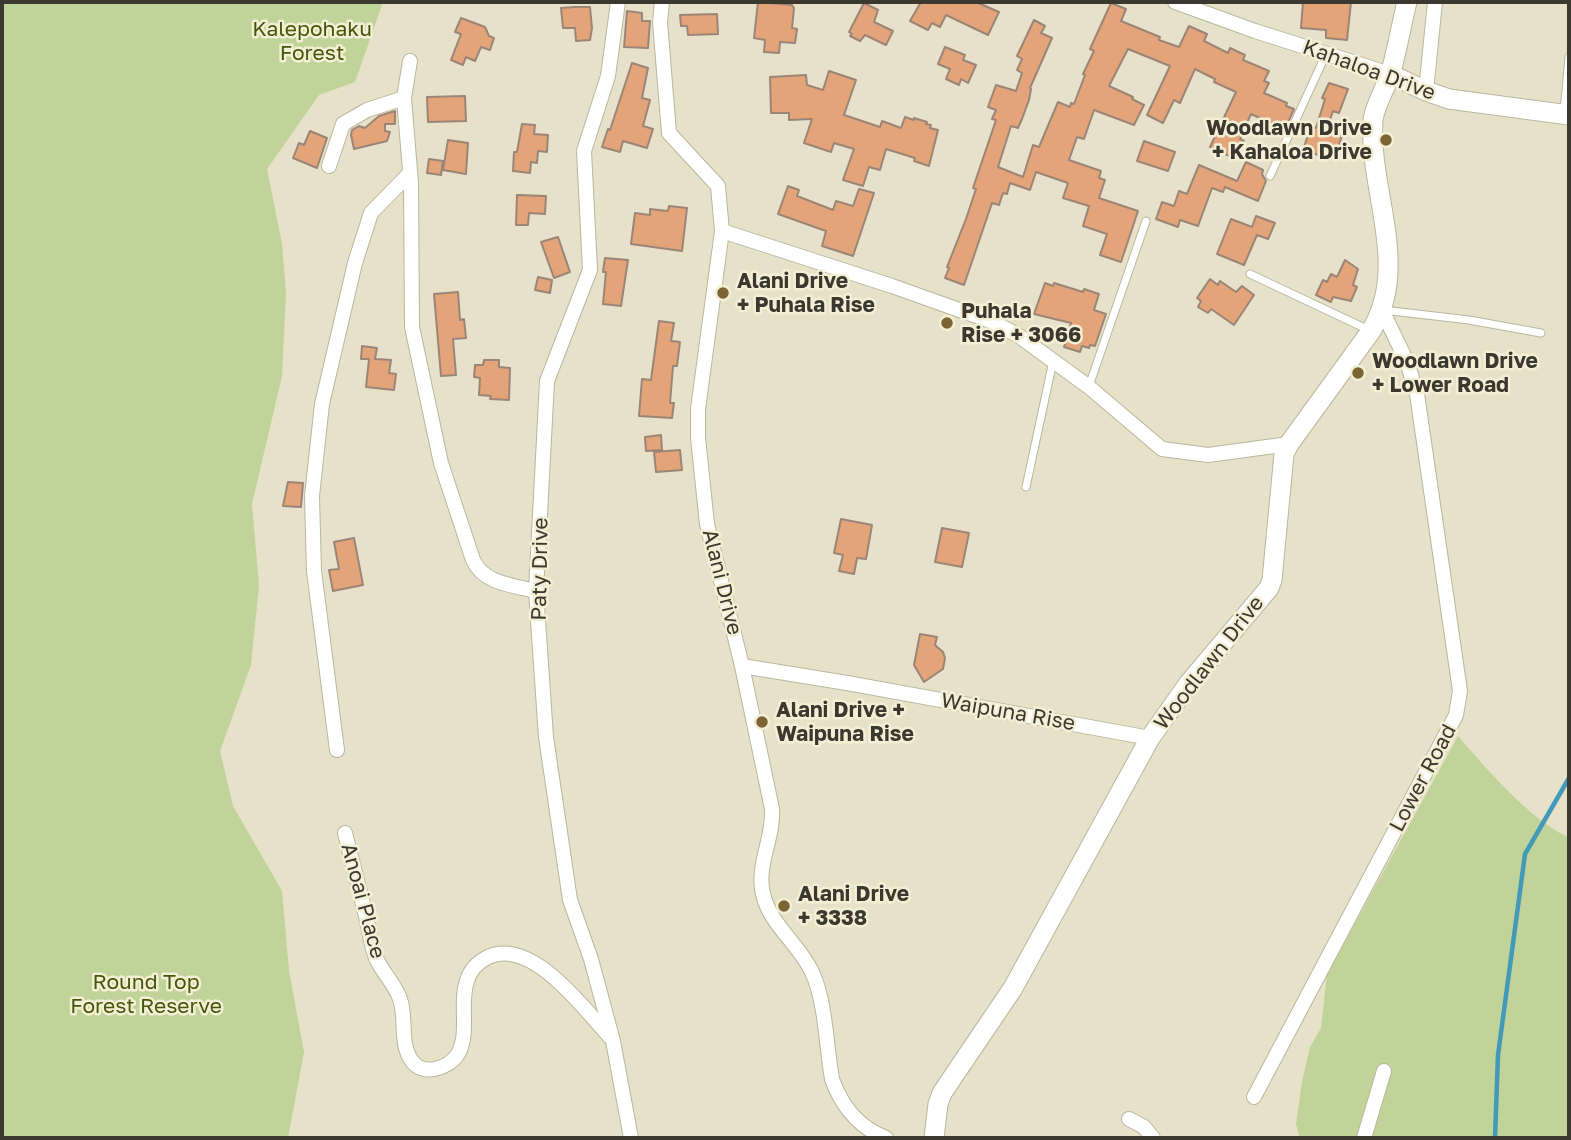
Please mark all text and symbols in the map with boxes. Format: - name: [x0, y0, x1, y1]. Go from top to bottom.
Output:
- park label: Kalepohaku Forest: [252, 16, 372, 66]
- street label: Kahaloa Drive: [1299, 34, 1439, 106]
- place label: Woodlawn Drive + Kahaloa Drive: [1206, 115, 1372, 165]
- marker: Woodlawn Drive + Kahaloa Drive: [1378, 132, 1394, 148]
- place label: Alani Drive + Puhala Rise: [737, 268, 875, 318]
- marker: Alani Drive + Puhala Rise: [715, 285, 731, 301]
- place label: Puhala Rise + 3066: [961, 298, 1081, 348]
- marker: Puhala Rise + 3066: [939, 315, 955, 331]
- place label: Woodlawn Drive + Lower Road: [1372, 348, 1538, 398]
- marker: Woodlawn Drive + Lower Road: [1350, 365, 1366, 381]
- street label: Paty Drive: [527, 517, 553, 621]
- street label: Alani Drive: [697, 527, 747, 637]
- street label: Woodlawn Drive: [1149, 591, 1269, 735]
- street label: Waipuna Rise: [939, 688, 1077, 736]
- place label: Alani Drive + Waipuna Rise: [776, 697, 914, 747]
- marker: Alani Drive + Waipuna Rise: [754, 714, 770, 730]
- street label: Lower Road: [1384, 720, 1462, 836]
- street label: Anoai Place: [336, 841, 390, 961]
- place label: Alani Drive + 3338: [798, 881, 909, 931]
- marker: Alani Drive + 3338: [776, 898, 792, 914]
- park label: Round Top Forest Reserve: [70, 969, 222, 1019]

